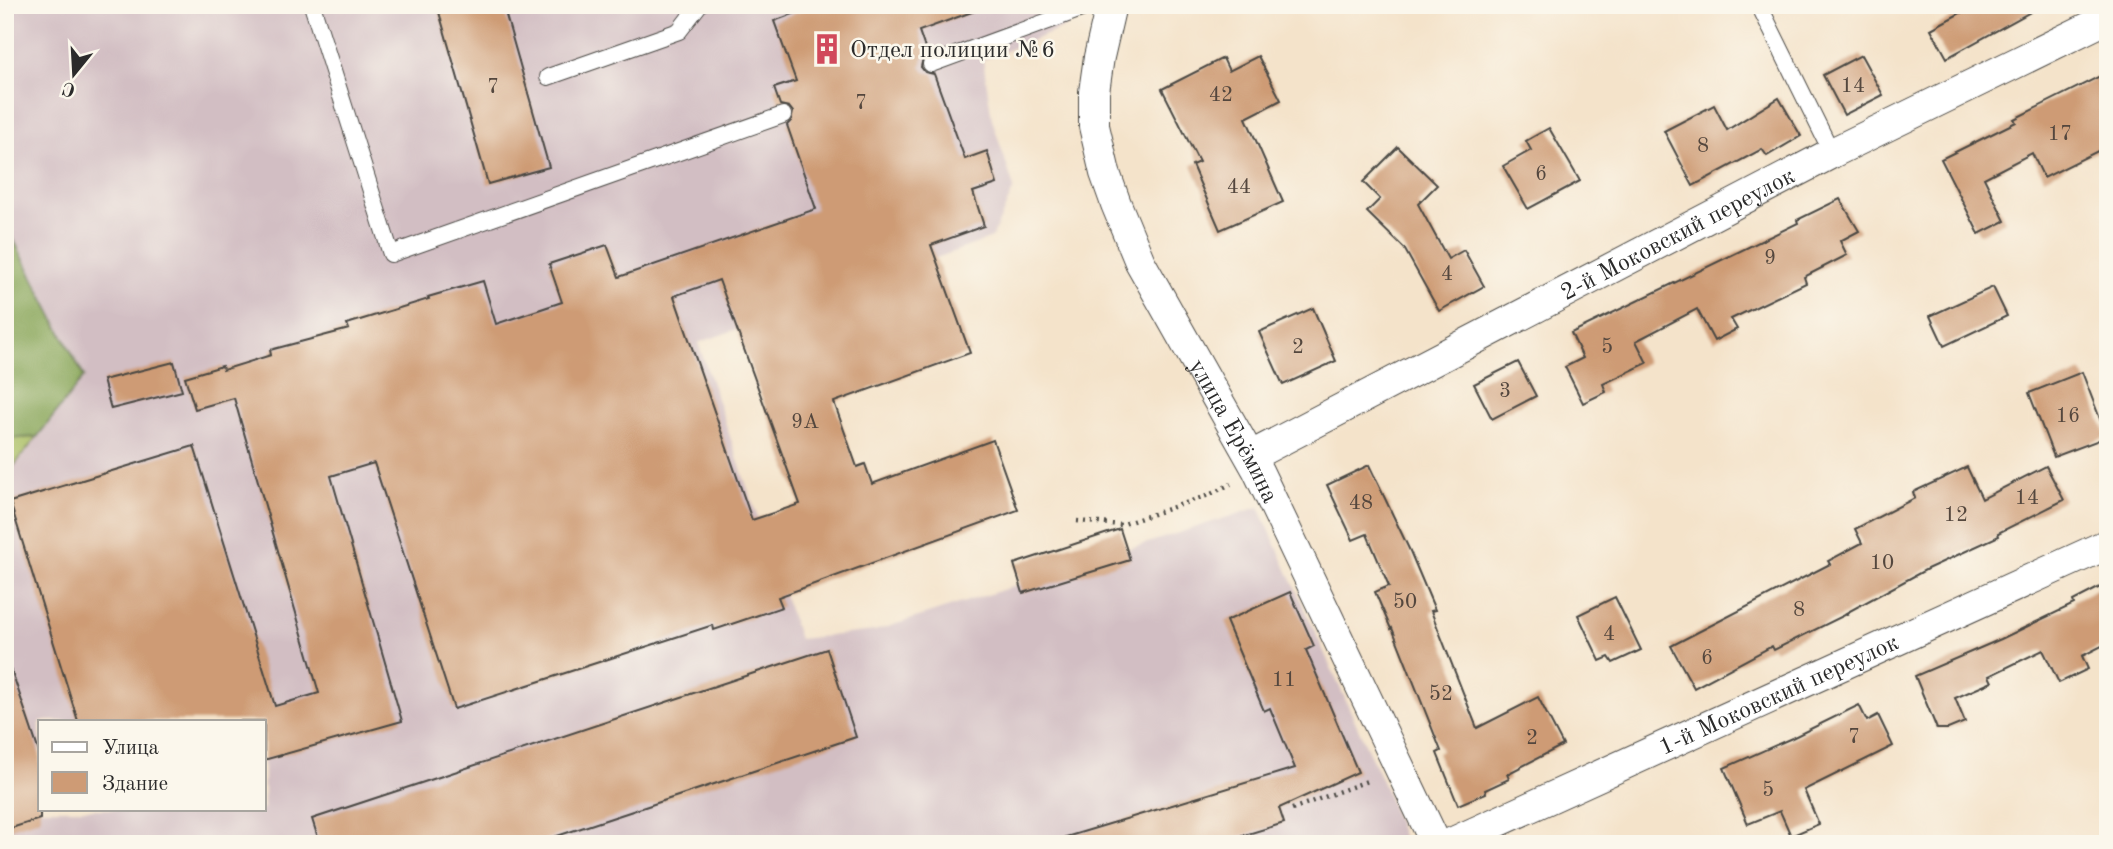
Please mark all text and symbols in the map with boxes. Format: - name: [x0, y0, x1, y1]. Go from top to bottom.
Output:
- building icon: Отдел полиции №6: [810, 32, 844, 66]
- north arrow: [38, 38, 108, 108]
- place label: Отдел полиции №6: [850, 39, 1055, 63]
- house number: 14: [1841, 76, 1865, 97]
- text: С: [61, 77, 78, 99]
- house number: 7: [487, 77, 499, 98]
- house number: 42: [1209, 85, 1233, 106]
- house number: 7: [855, 93, 867, 114]
- house number: 17: [2048, 124, 2072, 145]
- house number: 8: [1697, 136, 1709, 157]
- house number: 6: [1535, 164, 1547, 185]
- street label: 2-й Моковский переулок: [1557, 165, 1799, 306]
- house number: 44: [1227, 177, 1251, 198]
- house number: 9: [1764, 248, 1776, 269]
- house number: 4: [1441, 264, 1453, 285]
- house number: 2: [1292, 337, 1304, 358]
- house number: 5: [1601, 337, 1613, 358]
- street label: улица Ерёмина: [1184, 356, 1281, 507]
- house number: 3: [1499, 381, 1511, 402]
- house number: 16: [2056, 406, 2080, 427]
- house number: 9А: [791, 412, 819, 433]
- house number: 14: [2015, 488, 2039, 509]
- house number: 48: [1349, 493, 1373, 514]
- house number: 12: [1944, 505, 1968, 526]
- house number: 10: [1870, 553, 1894, 574]
- house number: 50: [1393, 592, 1417, 613]
- house number: 8: [1793, 600, 1805, 621]
- house number: 4: [1603, 624, 1615, 645]
- street label: 1-й Моковский переулок: [1656, 631, 1903, 761]
- house number: 6: [1701, 648, 1713, 669]
- house number: 11: [1272, 670, 1296, 691]
- house number: 52: [1429, 684, 1453, 705]
- legend: [38, 720, 266, 810]
- house number: 7: [1848, 727, 1860, 748]
- house number: 2: [1526, 728, 1538, 749]
- text: Улица: [102, 738, 159, 759]
- text: Здание: [102, 774, 168, 795]
- house number: 5: [1762, 780, 1774, 801]

